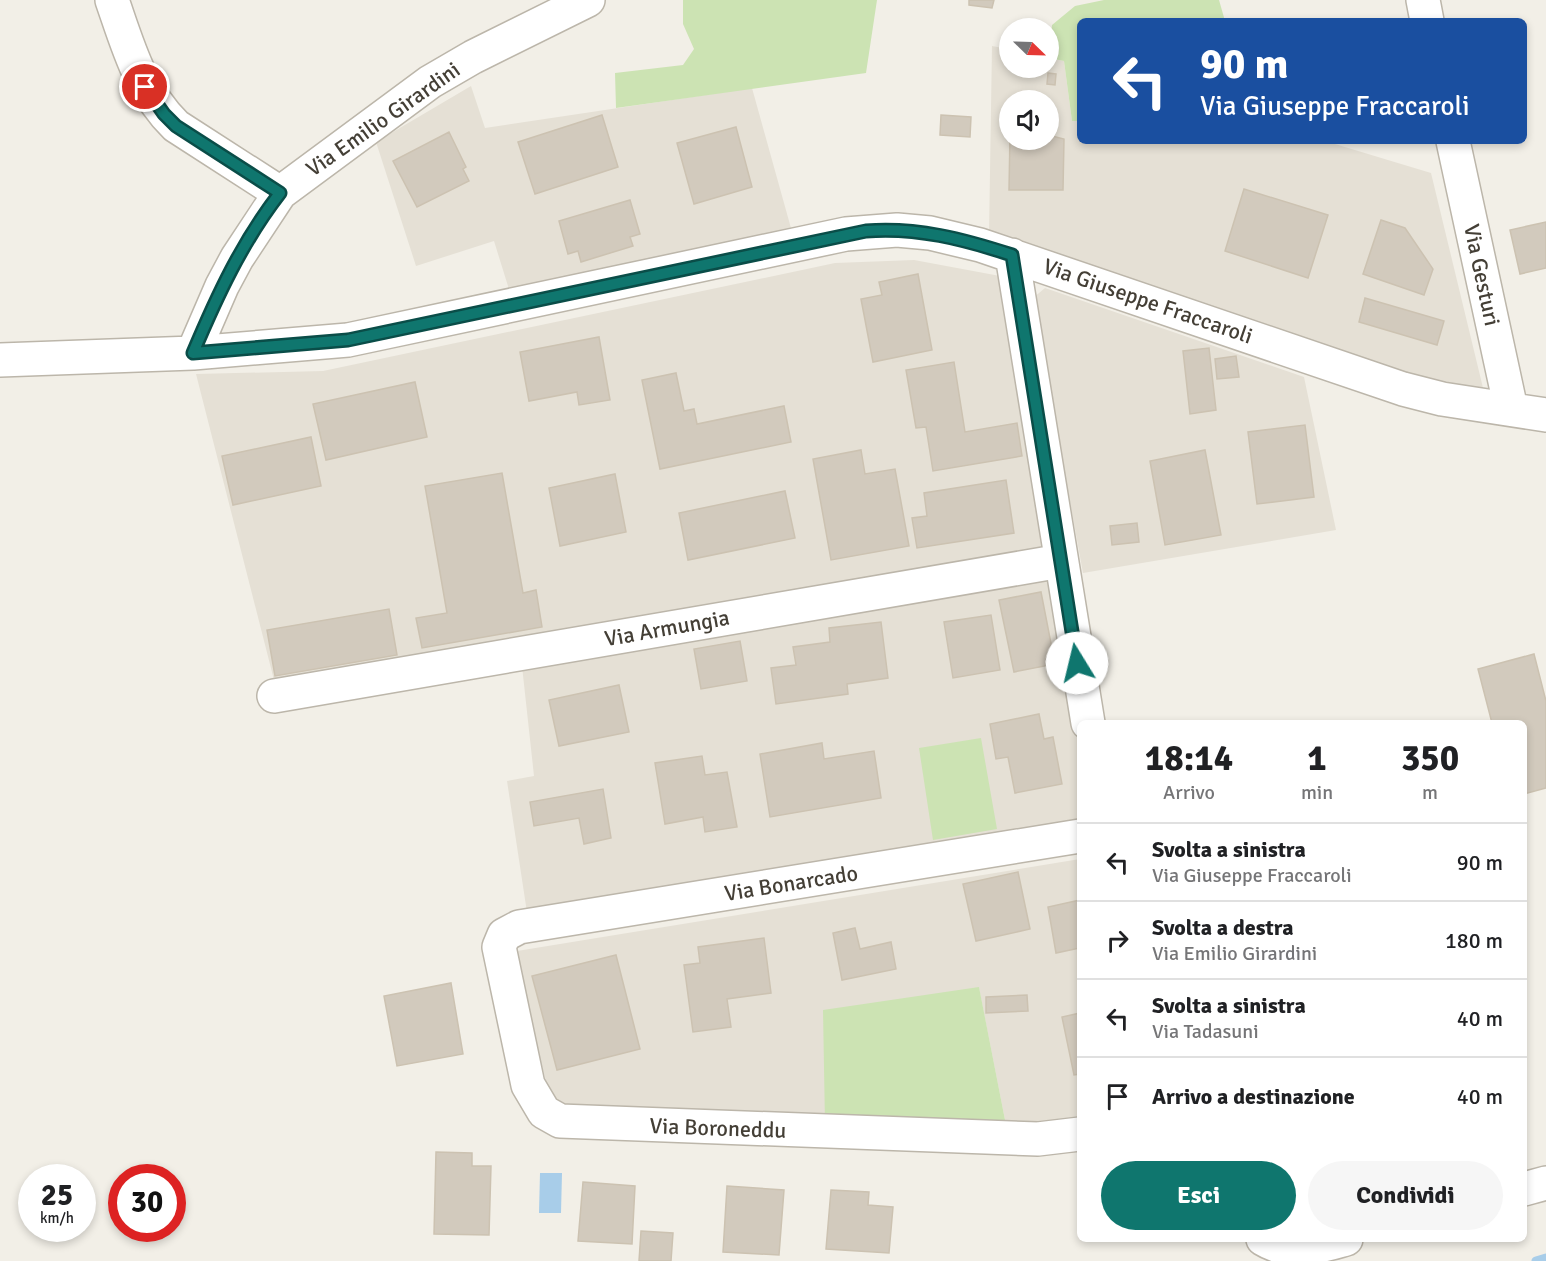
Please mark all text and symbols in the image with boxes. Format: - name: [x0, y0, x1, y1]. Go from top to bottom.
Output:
- north arrow: [999, 18, 1059, 78]
- map controls: [999, 18, 1059, 150]
- text: 90 m: [1200, 39, 1289, 90]
- icon: left: [1101, 42, 1179, 120]
- street label: Via Emilio Girardini: [301, 56, 465, 182]
- pin: [119, 61, 170, 112]
- icon: arrive: [128, 70, 161, 103]
- button: sound: [999, 90, 1059, 150]
- text: Via Giuseppe Fraccaroli: [1200, 90, 1470, 123]
- street label: Via Gesturi: [1458, 222, 1506, 328]
- street label: Via Giuseppe Fraccaroli: [1040, 252, 1256, 350]
- street label: Via Armungia: [602, 604, 732, 652]
- position arrow: [1045, 631, 1109, 695]
- text: 18:14: [1145, 736, 1233, 781]
- text: 1: [1307, 736, 1327, 781]
- text: 350: [1401, 736, 1459, 781]
- text: Arrivo: [1163, 780, 1215, 805]
- text: min: [1301, 780, 1333, 805]
- text: m: [1422, 780, 1438, 805]
- text: Svolta a sinistra: [1152, 836, 1306, 863]
- icon: left: [1101, 846, 1134, 879]
- text: 90 m: [1457, 849, 1503, 876]
- street label: Via Bonarcado: [722, 859, 860, 907]
- text: Via Giuseppe Fraccaroli: [1152, 863, 1352, 888]
- text: Svolta a destra: [1152, 914, 1293, 941]
- icon: right: [1101, 924, 1134, 957]
- text: 180 m: [1445, 927, 1503, 954]
- text: Via Emilio Girardini: [1152, 941, 1317, 966]
- text: Svolta a sinistra: [1152, 992, 1306, 1019]
- icon: left: [1101, 1002, 1134, 1035]
- text: 40 m: [1457, 1005, 1503, 1032]
- text: Via Tadasuni: [1152, 1019, 1259, 1044]
- icon: arrive: [1101, 1080, 1134, 1113]
- text: Arrivo a destinazione: [1152, 1083, 1355, 1110]
- text: 40 m: [1457, 1083, 1503, 1110]
- street label: Via Boroneddu: [649, 1112, 787, 1144]
- button: Esci: [1101, 1161, 1296, 1230]
- button: Condividi: [1308, 1161, 1503, 1230]
- speed limit sign: 30: [108, 1164, 186, 1242]
- text: 25: [41, 1177, 73, 1214]
- text: km/h: [40, 1209, 74, 1227]

